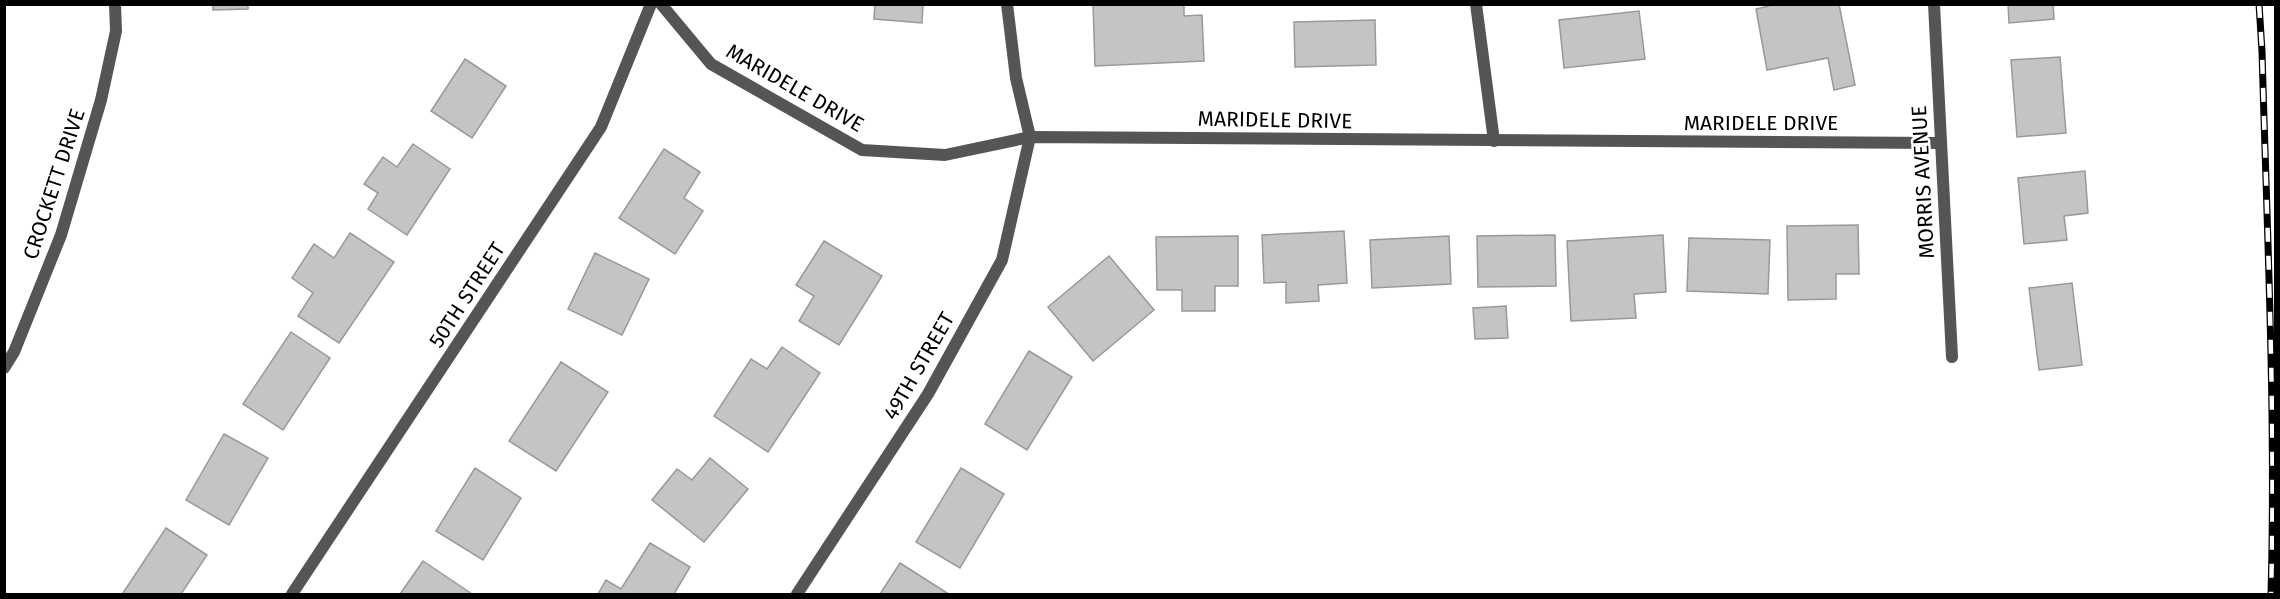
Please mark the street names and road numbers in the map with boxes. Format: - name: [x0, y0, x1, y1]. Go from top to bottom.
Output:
- street label: MARIDELE DRIVE: [722, 38, 868, 138]
- street label: CROCKETT DRIVE: [17, 105, 91, 263]
- street label: MORRIS AVENUE: [1906, 105, 1940, 259]
- street label: MARIDELE DRIVE: [1197, 106, 1353, 134]
- street label: MARIDELE DRIVE: [1684, 110, 1838, 136]
- street label: 50TH STREET: [423, 237, 511, 352]
- street label: 49TH STREET: [878, 307, 960, 424]

